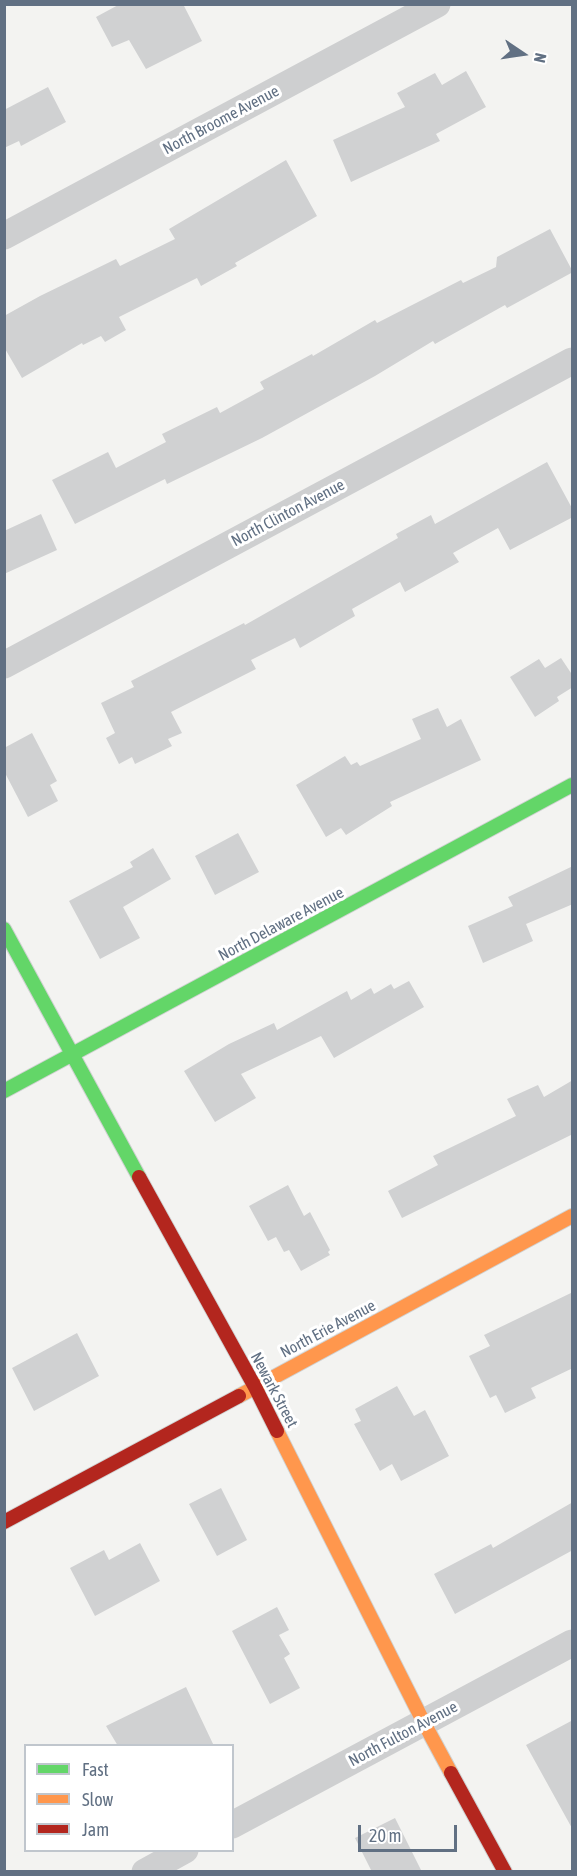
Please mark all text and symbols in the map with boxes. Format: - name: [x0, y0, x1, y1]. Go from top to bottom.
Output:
- north arrow: [493, 24, 553, 84]
- text: N: [531, 51, 550, 65]
- street label: North Broome Avenue: [160, 81, 282, 159]
- street label: North Clinton Avenue: [228, 475, 348, 551]
- street label: North Delaware Avenue: [215, 883, 347, 965]
- street label: North Erie Avenue: [277, 1296, 379, 1362]
- street label: Newark Street: [246, 1349, 302, 1431]
- street label: North Fulton Avenue: [345, 1697, 461, 1771]
- legend: [24, 1744, 234, 1852]
- text: Fast: [82, 1759, 109, 1780]
- text: Slow: [82, 1789, 113, 1810]
- scale bar: [361, 1813, 460, 1851]
- text: Jam: [82, 1819, 109, 1840]
- text: 20 m: [369, 1825, 401, 1846]

